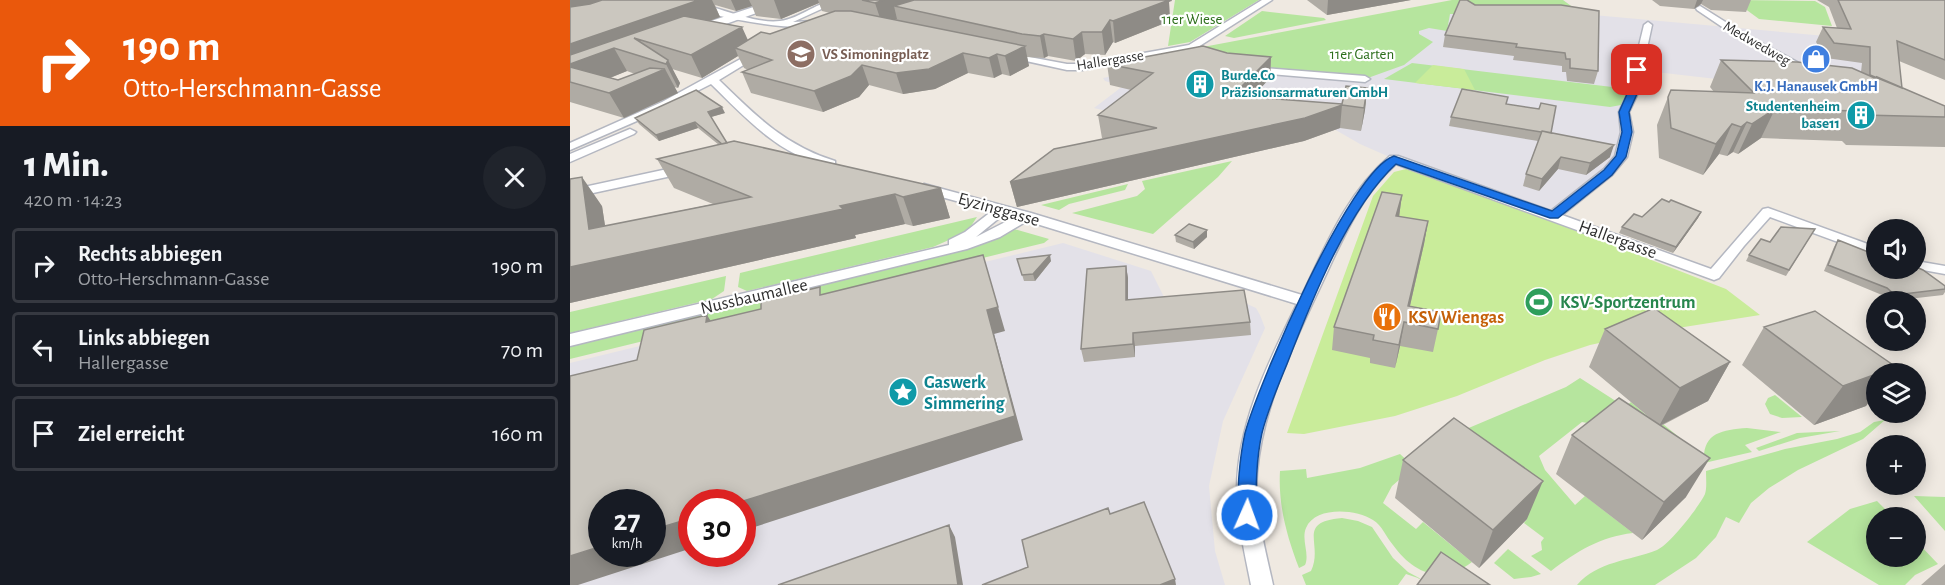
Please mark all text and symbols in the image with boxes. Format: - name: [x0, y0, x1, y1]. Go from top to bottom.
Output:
- park label: 11er Wiese: [1162, 12, 1223, 27]
- street label: Medwedweg: [1721, 18, 1793, 69]
- icon: right: [24, 24, 102, 102]
- text: 190 m: [123, 26, 221, 68]
- school or university icon: VS Simoningplatz: [785, 38, 817, 70]
- shop icon: K.J. Hanausek GmbH: [1800, 43, 1832, 75]
- pin: [1611, 44, 1662, 95]
- place label: VS Simoningplatz: [822, 47, 929, 62]
- park label: 11er Garten: [1330, 47, 1394, 62]
- street label: Hallergasse: [1075, 48, 1145, 73]
- icon: arrive: [1620, 53, 1653, 86]
- building icon: Burde.Co Präzisionsarmaturen GmbH: [1184, 68, 1216, 100]
- place label: Burde.Co Präzisionsarmaturen GmbH: [1221, 68, 1388, 100]
- text: Otto-Herschmann-Gasse: [123, 75, 382, 102]
- place label: K.J. Hanausek GmbH: [1754, 79, 1878, 94]
- place label: Studentenheim base11: [1746, 99, 1840, 131]
- building icon: Studentenheim base11: [1845, 99, 1877, 131]
- button: close: [483, 146, 546, 209]
- text: 1 Min.: [24, 147, 109, 183]
- text: 420 m · 14:23: [24, 190, 122, 210]
- street label: Eyzinggasse: [956, 190, 1042, 230]
- street label: Hallergasse: [1576, 218, 1659, 262]
- map controls: [1866, 219, 1926, 567]
- button: sound: [1866, 219, 1926, 279]
- text: Rechts abbiegen: [78, 243, 222, 265]
- icon: right: [27, 249, 60, 282]
- text: 190 m: [492, 255, 543, 277]
- text: Otto-Herschmann-Gasse: [78, 269, 269, 289]
- street label: Nussbaumallee: [699, 276, 810, 318]
- sports icon: KSV-Sportzentrum: [1523, 286, 1555, 318]
- button: search: [1866, 291, 1926, 351]
- place label: KSV-Sportzentrum: [1560, 294, 1695, 312]
- restaurant icon: KSV Wiengas: [1371, 301, 1403, 333]
- place label: KSV Wiengas: [1408, 309, 1504, 327]
- text: Links abbiegen: [78, 327, 210, 349]
- icon: left: [27, 333, 60, 366]
- text: 70 m: [501, 339, 543, 361]
- text: Hallergasse: [78, 353, 169, 373]
- button: layers: [1866, 363, 1926, 423]
- place label: Gaswerk Simmering: [924, 374, 1006, 413]
- place icon: Gaswerk Simmering: [887, 376, 919, 408]
- icon: arrive: [27, 417, 60, 450]
- text: Ziel erreicht: [78, 423, 185, 445]
- text: 160 m: [492, 423, 543, 445]
- button: +: [1866, 435, 1926, 495]
- position arrow: [1215, 483, 1279, 547]
- speed limit sign: 30: [678, 489, 756, 567]
- text: 27: [613, 506, 641, 536]
- button: −: [1866, 507, 1926, 567]
- text: km/h: [612, 536, 642, 551]

